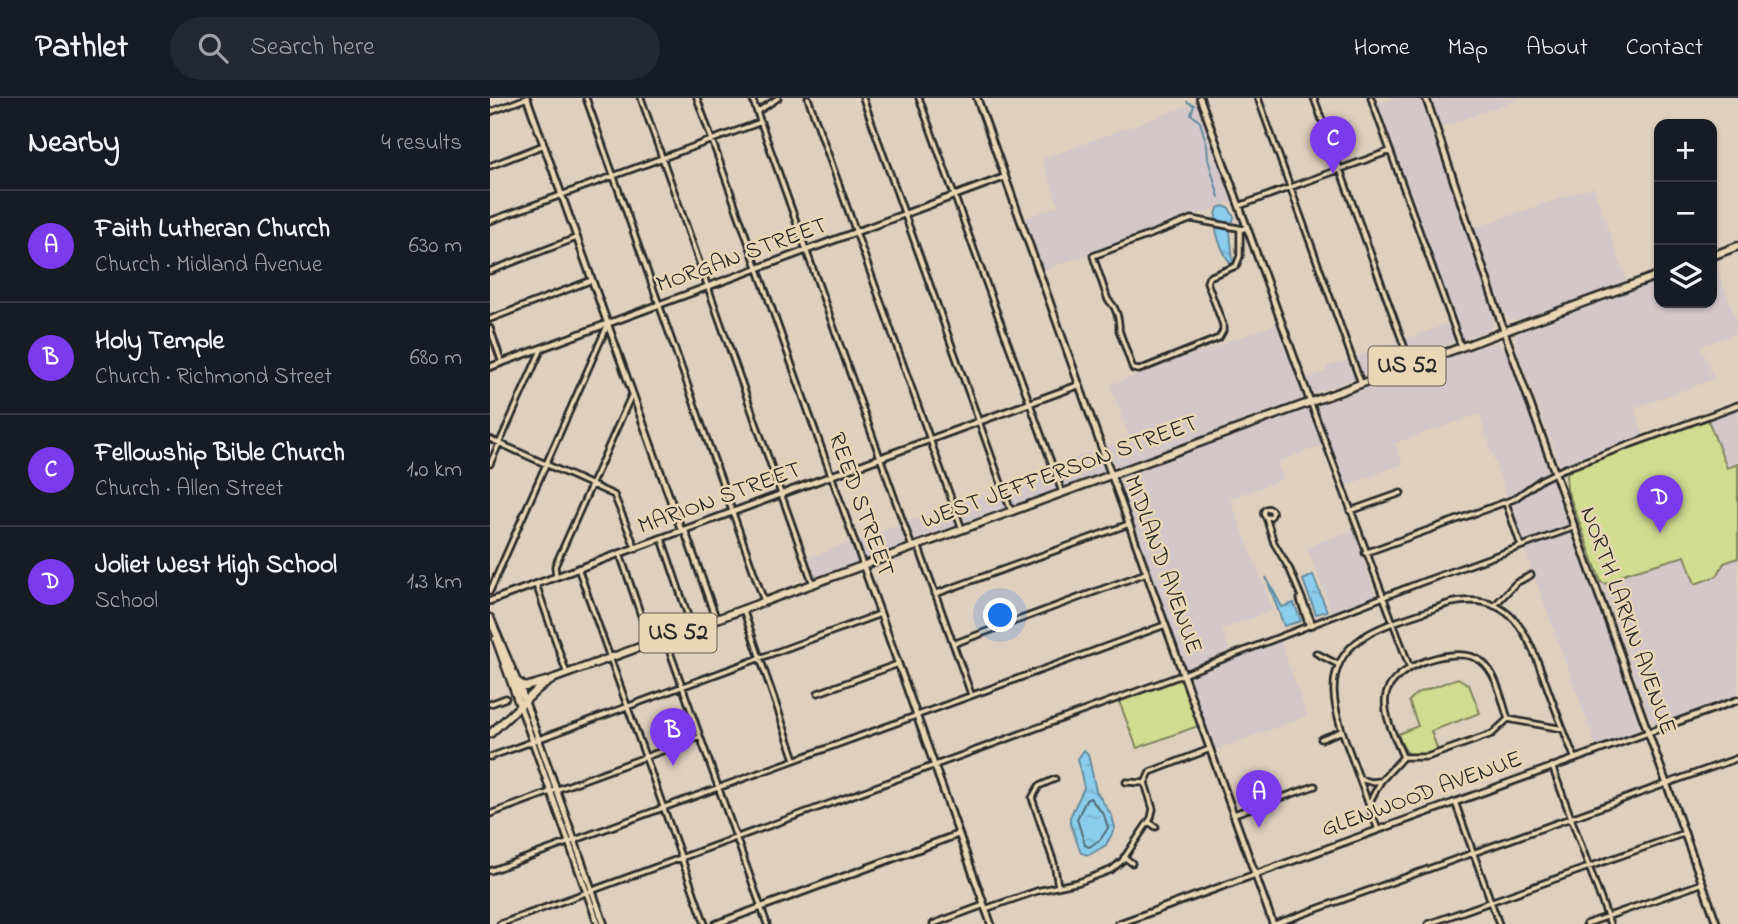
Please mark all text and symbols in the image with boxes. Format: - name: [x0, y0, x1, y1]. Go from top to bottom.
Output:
- search box: [170, 17, 660, 80]
- text: Pathlet: [35, 24, 128, 72]
- icon: search: [194, 29, 232, 67]
- text: Search here: [250, 29, 375, 67]
- text: Home: [1354, 31, 1410, 66]
- text: Map: [1448, 31, 1488, 66]
- text: About: [1526, 31, 1588, 66]
- text: Contact: [1626, 31, 1703, 66]
- pin: C: [1310, 116, 1356, 174]
- map controls: [1654, 119, 1717, 308]
- button: +: [1654, 119, 1717, 182]
- text: Nearby: [28, 122, 120, 166]
- text: 4 results: [381, 127, 462, 160]
- button: −: [1654, 182, 1717, 245]
- street label: MORGAN STREET: [652, 209, 833, 303]
- text: Faith Lutheran Church: [95, 211, 330, 249]
- text: A: [44, 230, 58, 263]
- text: 630 m: [409, 230, 462, 263]
- button: layers: [1654, 245, 1717, 308]
- text: Church · Midland Avenue: [95, 249, 322, 282]
- text: Holy Temple: [95, 323, 224, 361]
- text: B: [43, 342, 59, 375]
- text: 680 m: [410, 342, 462, 375]
- road number: US 52: [1368, 346, 1446, 386]
- text: Church · Richmond Street: [95, 361, 332, 394]
- street label: WEST JEFFERSON STREET: [917, 407, 1203, 539]
- street label: REED STREET: [818, 428, 902, 582]
- text: Fellowship Bible Church: [95, 435, 345, 473]
- street label: MARION STREET: [633, 453, 807, 545]
- text: C: [45, 454, 57, 487]
- text: 1.0 km: [406, 454, 462, 487]
- street label: MIDLAND AVENUE: [1113, 471, 1211, 659]
- text: Church · Allen Street: [95, 473, 284, 506]
- pin: D: [1637, 475, 1683, 533]
- street label: NORTH LARKIN AVENUE: [1569, 502, 1685, 740]
- text: Joliet West High School: [95, 547, 337, 585]
- text: D: [43, 566, 59, 599]
- text: 1.3 km: [407, 566, 462, 599]
- text: School: [95, 585, 158, 618]
- your location: [983, 598, 1017, 632]
- road number: US 52: [640, 614, 717, 652]
- pin: B: [650, 708, 696, 766]
- street label: GLENWOOD AVENUE: [1317, 742, 1527, 848]
- pin: A: [1236, 770, 1282, 828]

